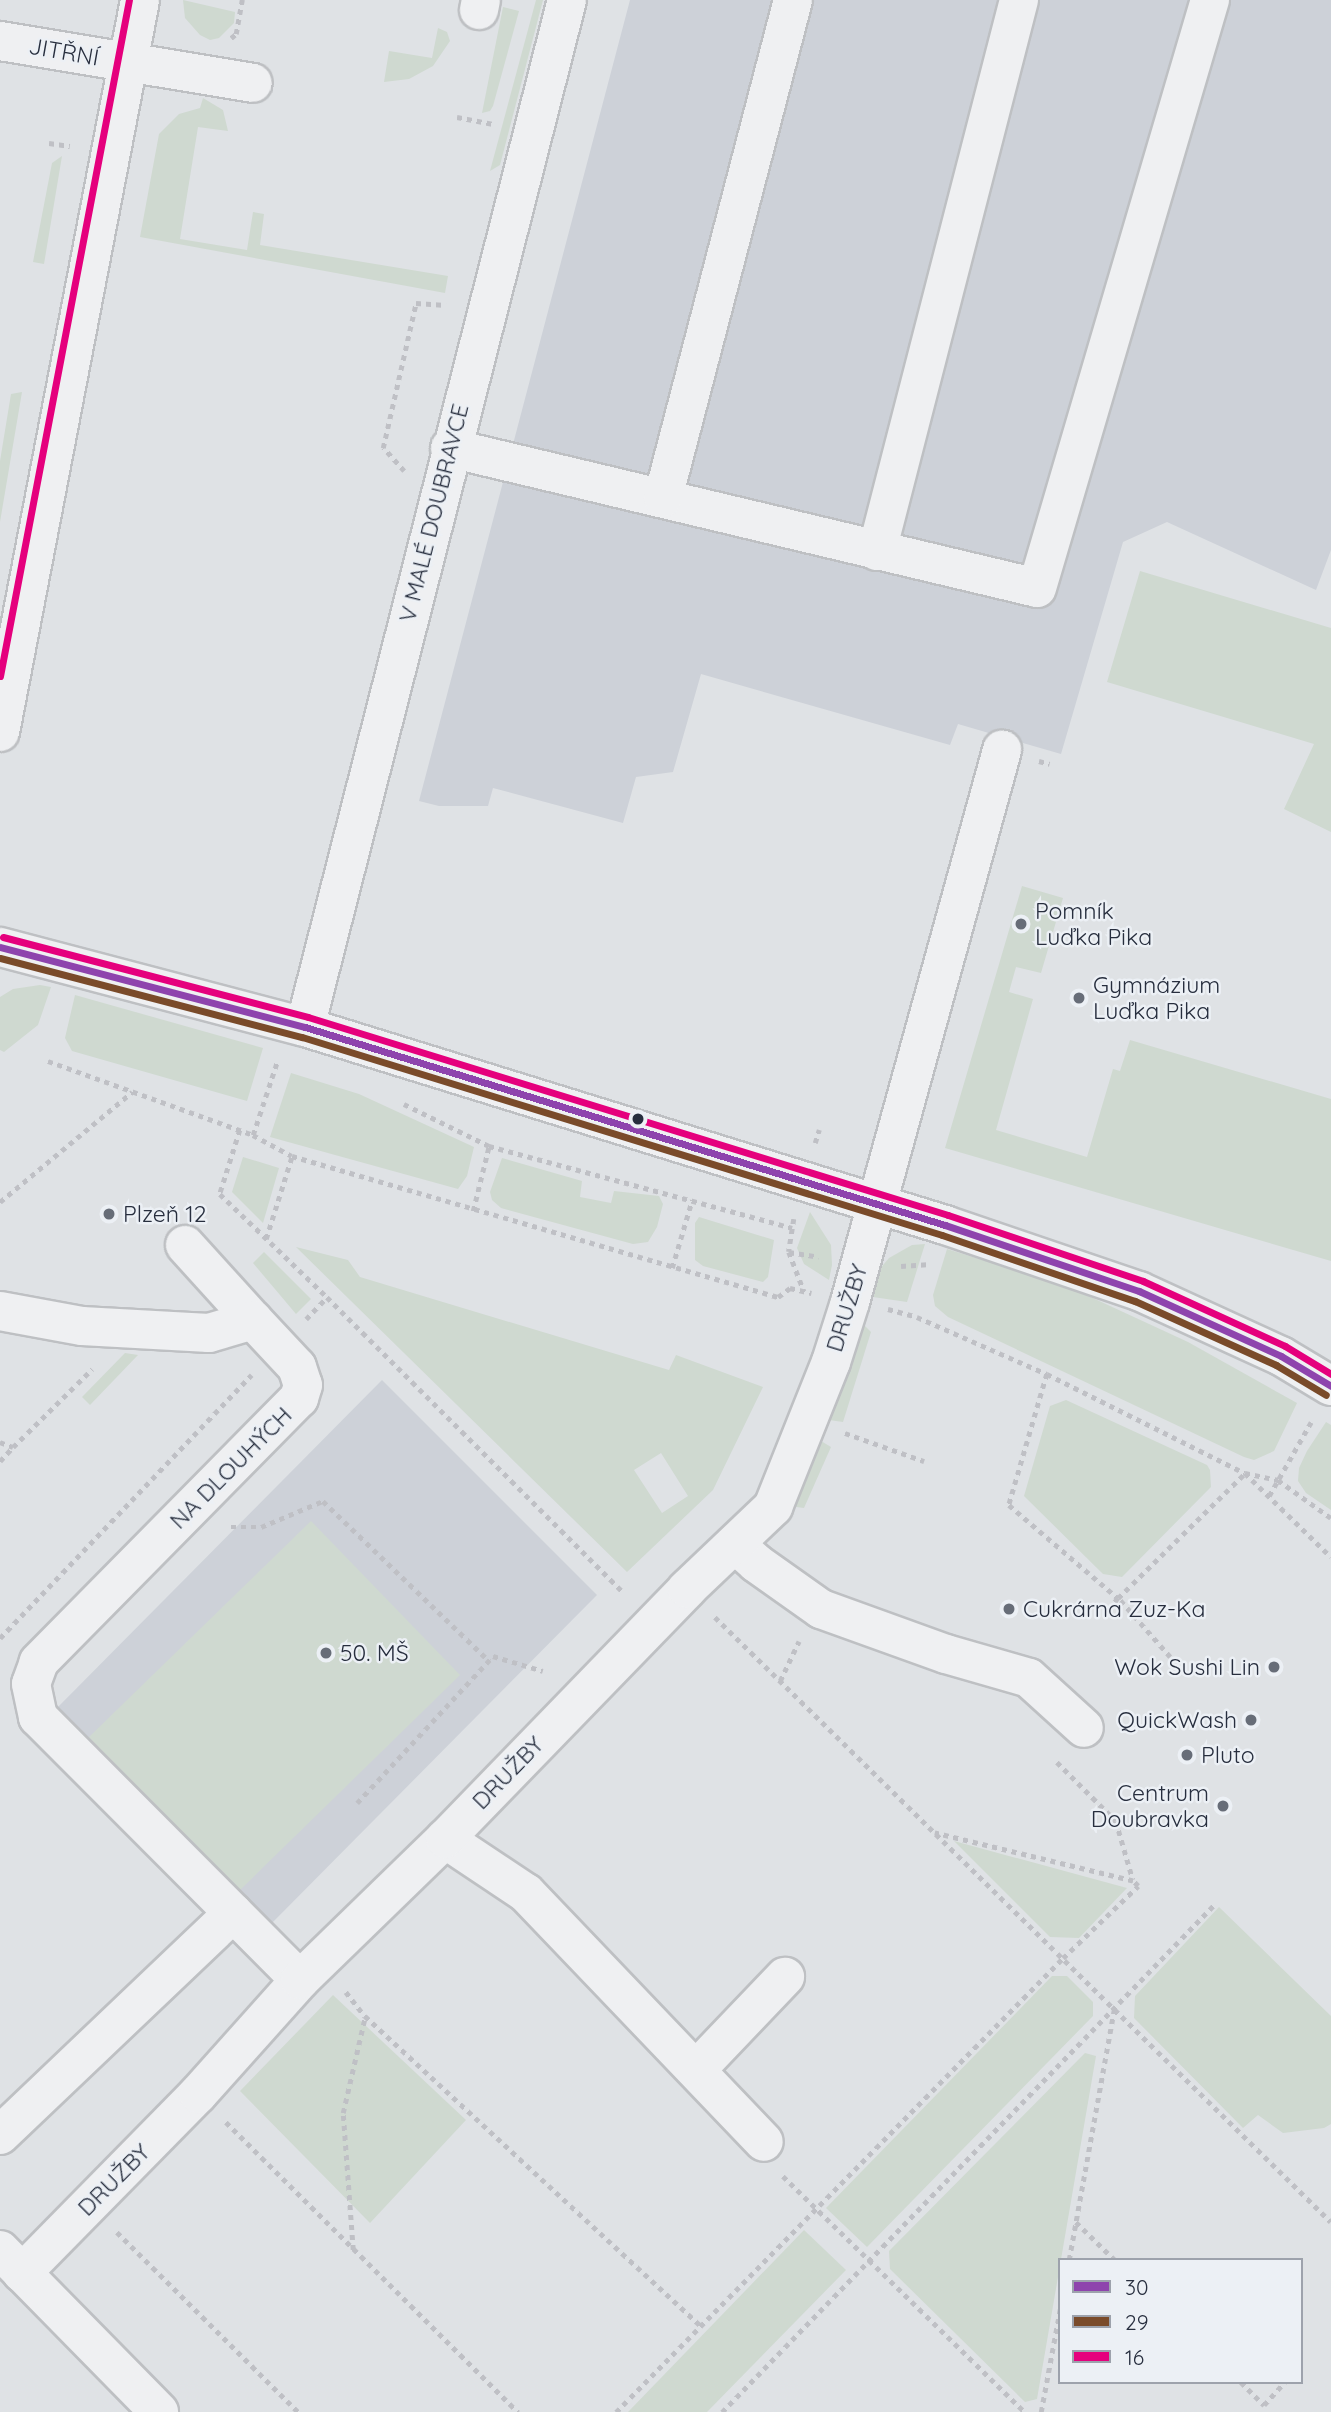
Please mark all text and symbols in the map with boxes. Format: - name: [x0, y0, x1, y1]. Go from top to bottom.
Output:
- street label: JITŘNÍ: [27, 32, 101, 72]
- street label: V MALÉ DOUBRAVCE: [394, 401, 474, 625]
- place label: Pomník Luďka Pika: [1035, 897, 1152, 951]
- marker: Pomník Luďka Pika: [1013, 916, 1029, 932]
- place label: Gymnázium Luďka Pika: [1093, 971, 1220, 1025]
- marker: Gymnázium Luďka Pika: [1071, 990, 1087, 1006]
- unlabelled marker: [631, 1112, 645, 1126]
- place label: Plzeň 12: [123, 1200, 207, 1228]
- marker: Plzeň 12: [101, 1206, 117, 1222]
- street label: DRUŽBY: [821, 1261, 873, 1355]
- street label: NA DLOUHÝCH: [164, 1401, 298, 1535]
- place label: Cukrárna Zuz-Ka: [1023, 1595, 1206, 1623]
- marker: Cukrárna Zuz-Ka: [1001, 1601, 1017, 1617]
- place label: 50. MŠ: [340, 1639, 409, 1667]
- marker: 50. MŠ: [318, 1645, 334, 1661]
- place label: Wok Sushi Lin: [1114, 1653, 1260, 1681]
- marker: Wok Sushi Lin: [1266, 1659, 1282, 1675]
- place label: QuickWash: [1117, 1706, 1237, 1734]
- marker: QuickWash: [1243, 1712, 1259, 1728]
- street label: DRUŽBY: [467, 1731, 549, 1815]
- place label: Pluto: [1201, 1741, 1255, 1769]
- marker: Pluto: [1179, 1747, 1195, 1763]
- place label: Centrum Doubravka: [1091, 1779, 1209, 1833]
- marker: Centrum Doubravka: [1215, 1798, 1231, 1814]
- street label: DRUŽBY: [72, 2138, 156, 2222]
- legend: [1058, 2258, 1303, 2384]
- text: 30: [1125, 2274, 1149, 2300]
- text: 29: [1125, 2309, 1148, 2335]
- text: 16: [1125, 2344, 1144, 2370]

